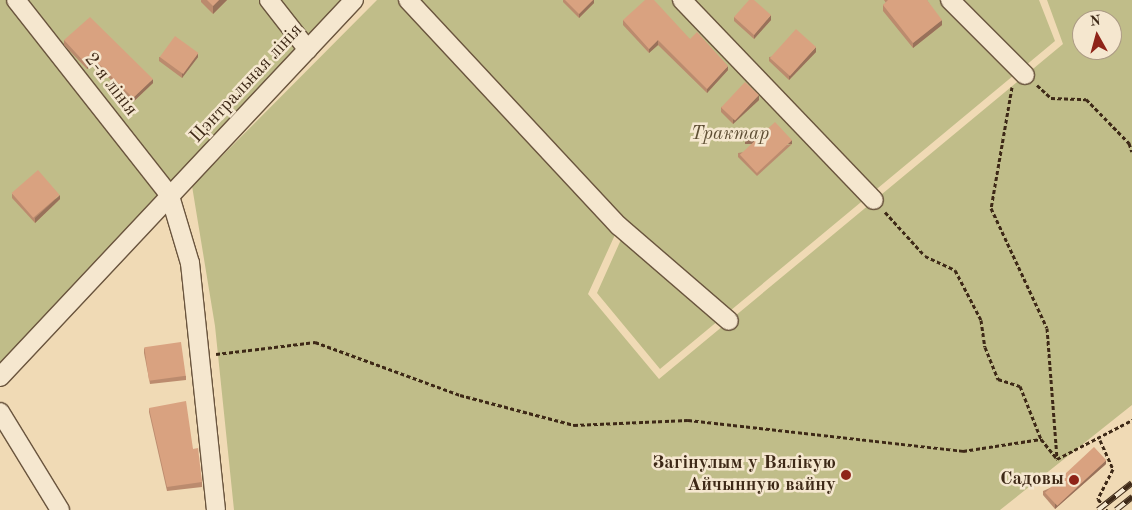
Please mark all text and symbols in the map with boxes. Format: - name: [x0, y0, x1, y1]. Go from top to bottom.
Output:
- north arrow: [1072, 10, 1122, 60]
- text: N: [1089, 14, 1101, 29]
- street label: Цэнтральная лінія: [186, 20, 308, 148]
- street label: 2-я лінія: [78, 49, 142, 121]
- park label: Трактар: [691, 124, 769, 146]
- place label: Загінулым у Вялікую Айчынную вайну: [652, 453, 836, 497]
- marker: Загінулым у Вялікую Айчынную вайну: [840, 469, 852, 481]
- place label: Садовы: [1000, 469, 1064, 491]
- marker: Садовы: [1068, 474, 1080, 486]

